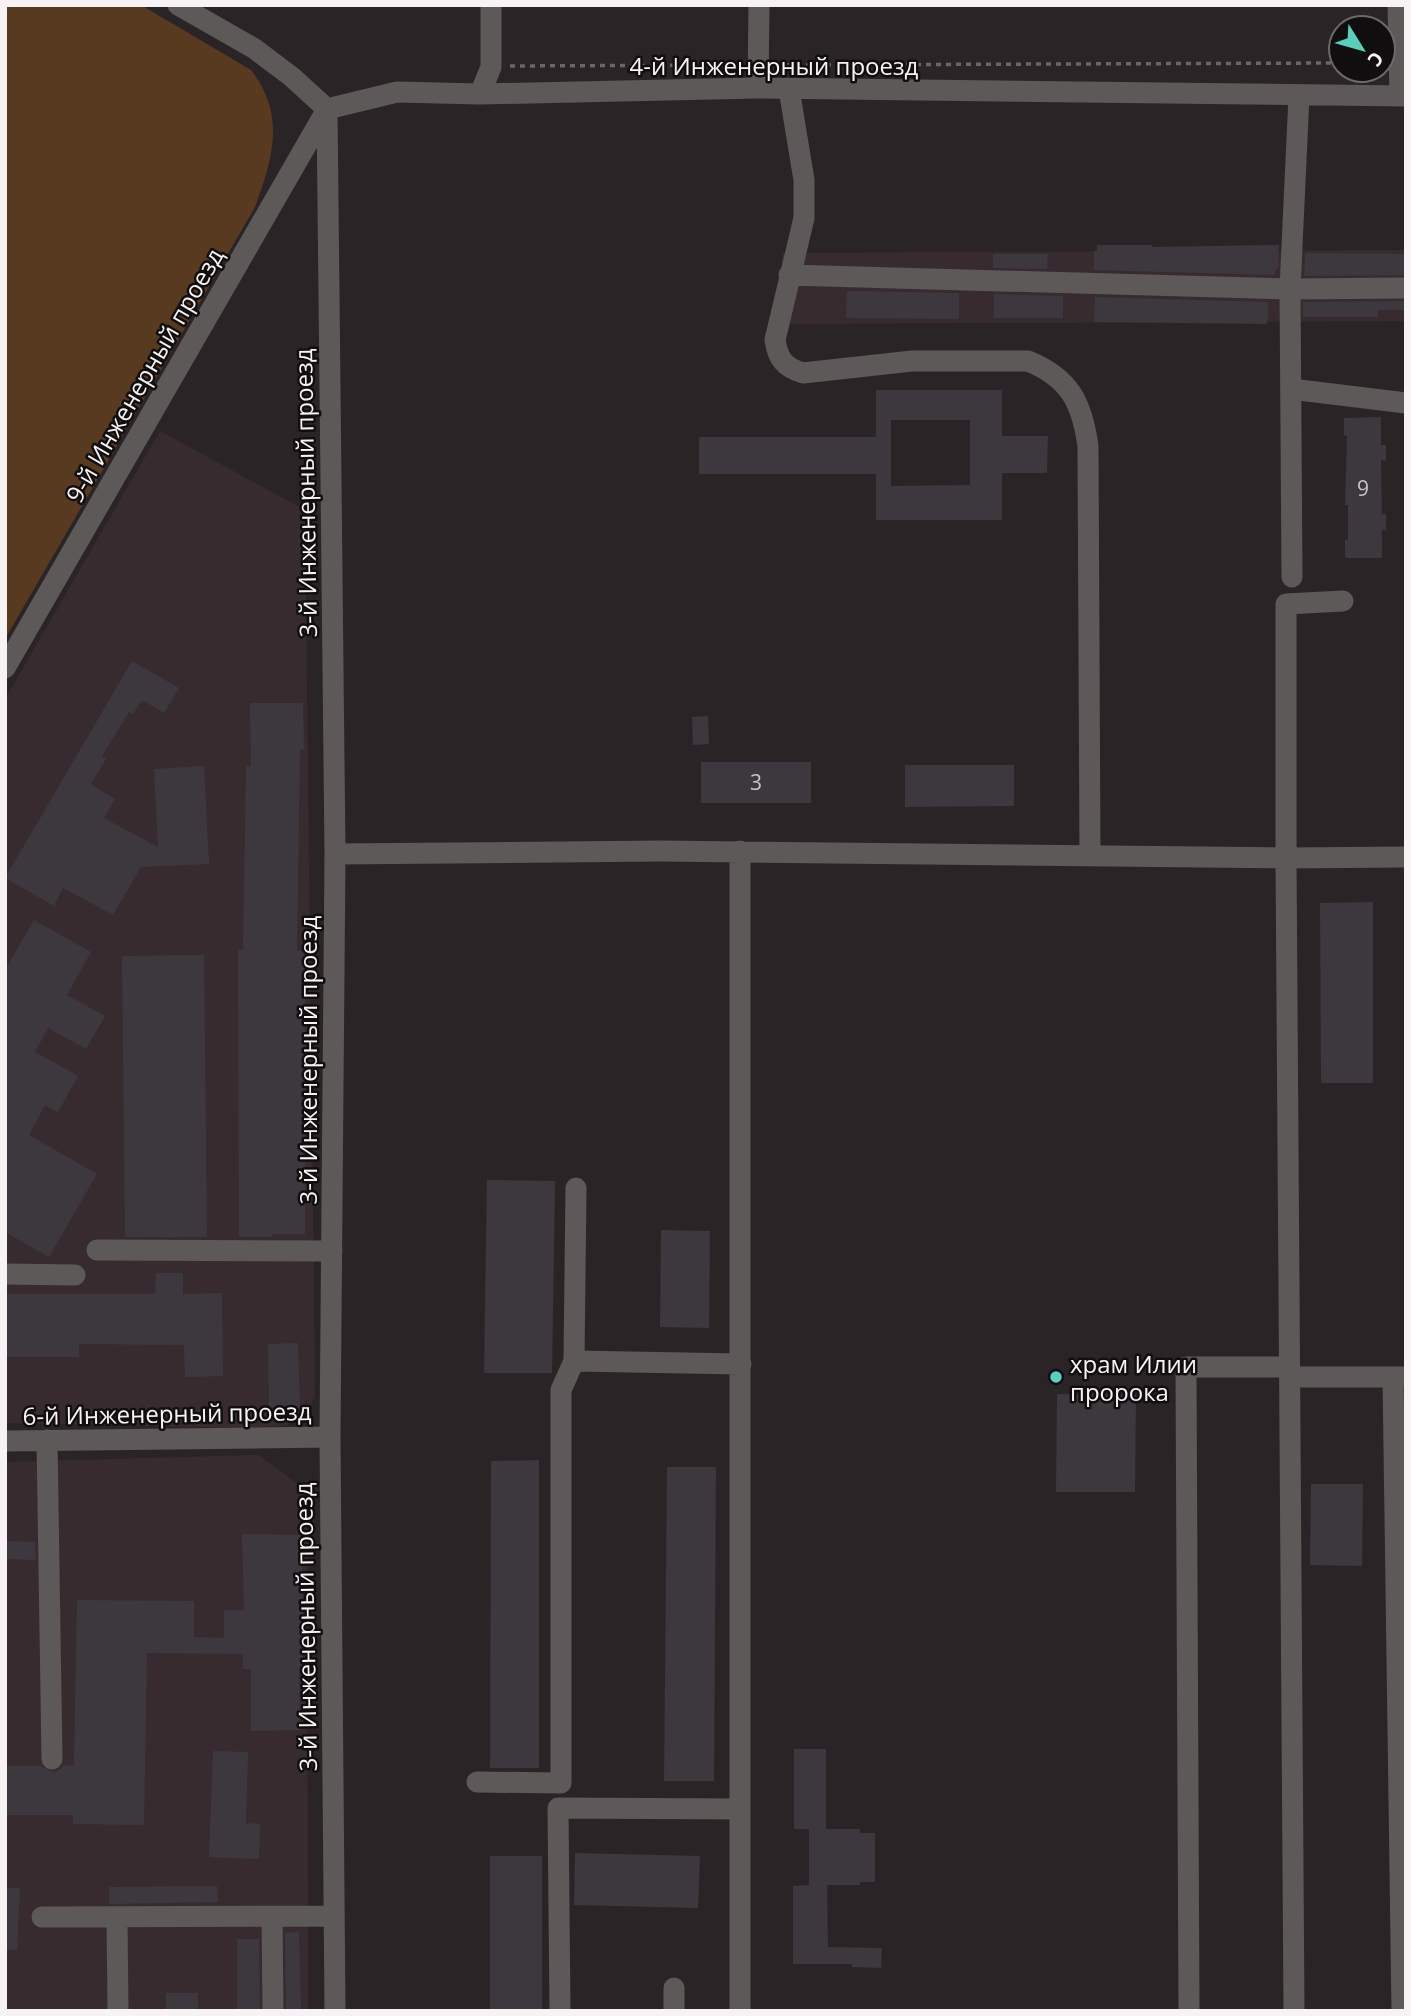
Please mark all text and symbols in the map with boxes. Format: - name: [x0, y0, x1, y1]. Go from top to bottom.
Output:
- north arrow: [1327, 14, 1397, 84]
- text: С: [1362, 47, 1390, 72]
- street label: 4-й Инженерный проезд: [630, 49, 919, 82]
- street label: 9-й Инженерный проезд: [58, 242, 231, 508]
- street label: 3-й Инженерный проезд: [286, 348, 324, 638]
- house number: 9: [1357, 474, 1369, 502]
- house number: 3: [750, 768, 762, 796]
- street label: 3-й Инженерный проезд: [291, 915, 324, 1204]
- place label: храм Илии пророка: [1070, 1347, 1197, 1408]
- marker: храм Илии пророка: [1048, 1369, 1064, 1385]
- street label: 6-й Инженерный проезд: [22, 1394, 312, 1432]
- street label: 3-й Инженерный проезд: [286, 1482, 324, 1772]

